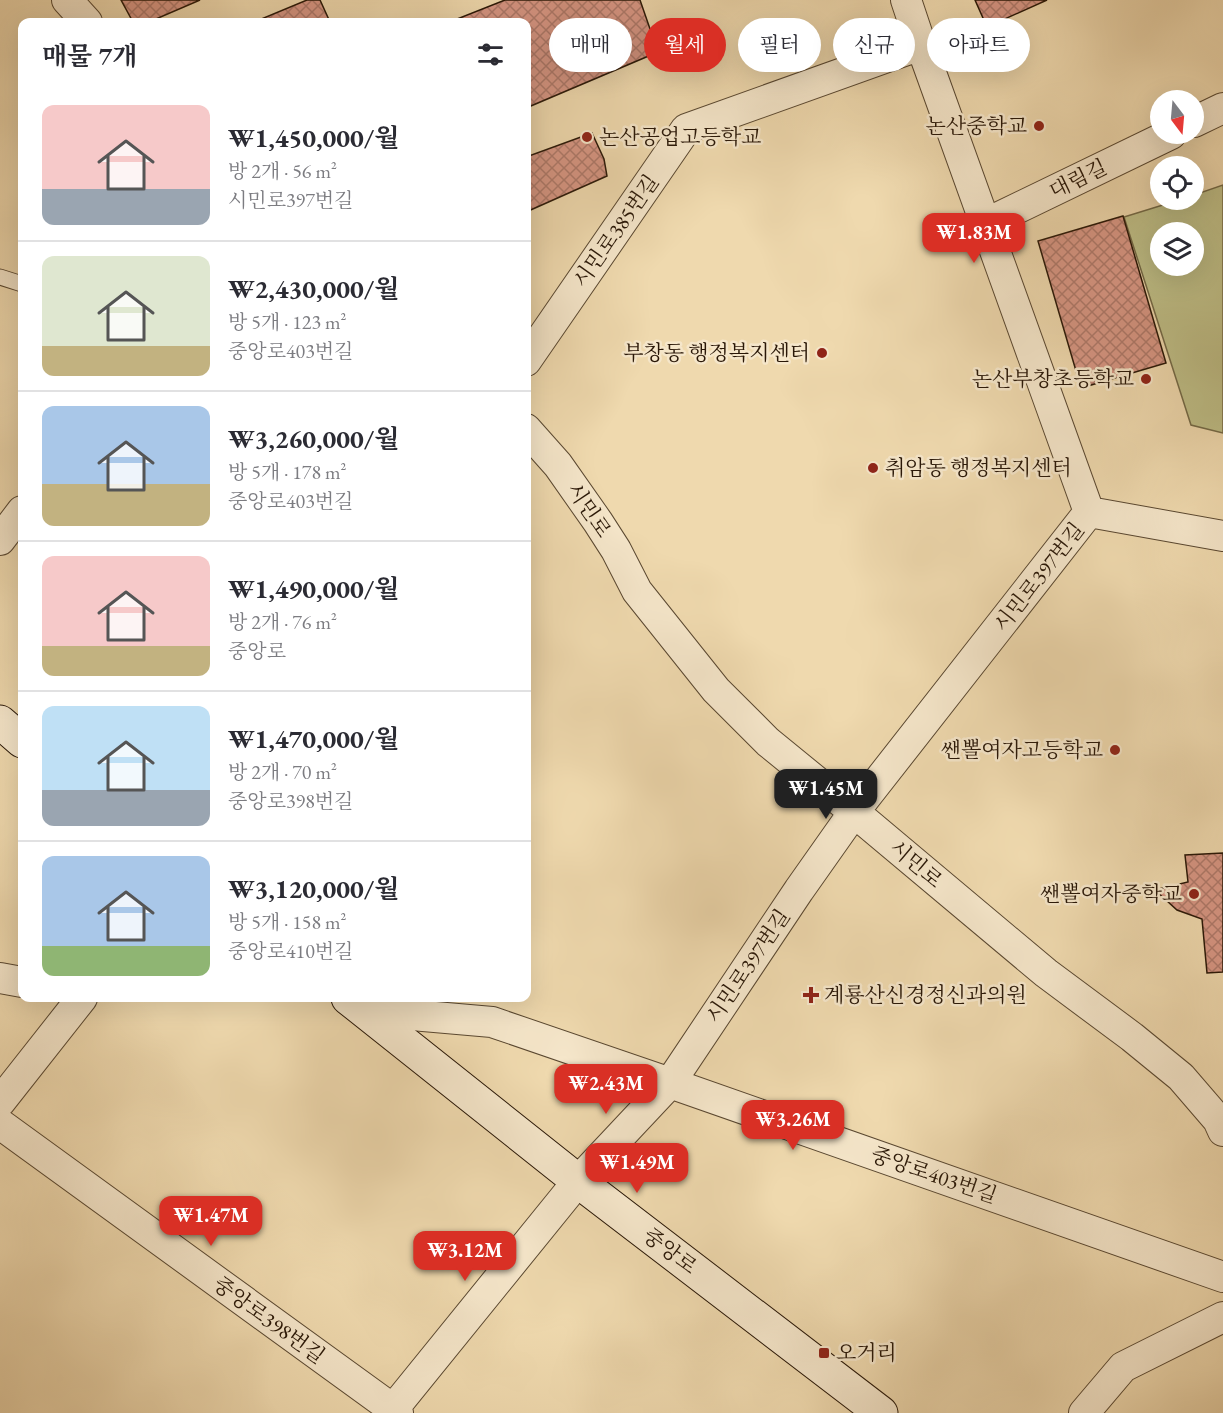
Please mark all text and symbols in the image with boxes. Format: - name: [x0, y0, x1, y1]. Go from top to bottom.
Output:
- chip: 매매: [549, 18, 632, 72]
- chip: 월세: [644, 18, 726, 72]
- chip: 필터: [738, 18, 821, 72]
- chip: 신규: [833, 18, 915, 72]
- chip: 아파트: [927, 18, 1030, 72]
- icon: filters: [474, 38, 507, 71]
- text: 매물 7개: [42, 39, 137, 73]
- north arrow: [1150, 90, 1204, 144]
- map controls: [1150, 90, 1204, 276]
- place label: 논산중학교: [926, 112, 1027, 139]
- marker: 논산중학교: [1032, 119, 1046, 133]
- text: ₩1,450,000/월: [228, 121, 399, 155]
- place label: 논산공업고등학교: [599, 123, 761, 150]
- icon: home: [90, 129, 162, 201]
- marker: 논산공업고등학교: [580, 130, 594, 144]
- street label: 대림길: [1045, 153, 1111, 204]
- button: locate: [1150, 156, 1204, 210]
- text: 방 2개 · 56 m²: [228, 158, 337, 184]
- street label: 시민로385번길: [567, 169, 664, 292]
- text: 시민로397번길: [228, 187, 353, 213]
- pin: ₩1.83M: [925, 213, 1023, 264]
- text: ₩1.83M: [936, 219, 1012, 245]
- button: layers: [1150, 222, 1204, 276]
- text: ₩2,430,000/월: [228, 272, 399, 306]
- icon: home: [90, 280, 162, 352]
- text: 방 5개 · 123 m²: [228, 309, 347, 335]
- text: 중앙로403번길: [228, 338, 353, 364]
- place label: 부창동 행정복지센터: [623, 339, 810, 366]
- marker: 부창동 행정복지센터: [815, 346, 829, 360]
- place label: 논산부창초등학교: [972, 365, 1134, 392]
- marker: 논산부창초등학교: [1139, 372, 1153, 386]
- text: ₩3,260,000/월: [228, 422, 399, 456]
- icon: home: [90, 430, 162, 502]
- place label: 취암동 행정복지센터: [885, 454, 1072, 481]
- text: 방 5개 · 178 m²: [228, 459, 347, 485]
- marker: 취암동 행정복지센터: [866, 461, 880, 475]
- street label: 시민로: [561, 477, 618, 542]
- text: 중앙로403번길: [228, 488, 353, 514]
- street label: 시민로397번길: [987, 517, 1090, 637]
- text: ₩1,490,000/월: [228, 572, 399, 606]
- icon: home: [90, 580, 162, 652]
- text: 방 2개 · 76 m²: [228, 609, 337, 635]
- text: 중앙로: [228, 638, 286, 664]
- text: ₩1,470,000/월: [228, 722, 399, 756]
- icon: home: [90, 730, 162, 802]
- place label: 쌘뽈여자고등학교: [941, 736, 1103, 763]
- marker: 쌘뽈여자고등학교: [1108, 743, 1122, 757]
- text: 방 2개 · 70 m²: [228, 759, 337, 785]
- pin: ₩1.45M: [777, 769, 875, 820]
- text: ₩1.45M: [788, 775, 864, 801]
- text: 중앙로398번길: [228, 788, 353, 814]
- street label: 시민로: [884, 834, 948, 894]
- text: ₩3,120,000/월: [228, 872, 399, 906]
- icon: home: [90, 880, 162, 952]
- place label: 쌘뽈여자중학교: [1040, 880, 1182, 907]
- marker: 쌘뽈여자중학교: [1187, 887, 1201, 901]
- street label: 시민로397번길: [700, 904, 796, 1028]
- text: 방 5개 · 158 m²: [228, 909, 347, 935]
- text: 중앙로410번길: [228, 938, 353, 964]
- place label: 계룡산신경정신과의원: [824, 981, 1027, 1008]
- marker: 계룡산신경정신과의원: [802, 986, 820, 1004]
- pin: ₩2.43M: [557, 1064, 655, 1115]
- text: ₩2.43M: [568, 1070, 644, 1096]
- pin: ₩3.26M: [744, 1100, 842, 1151]
- text: ₩3.26M: [755, 1106, 831, 1132]
- street label: 중앙로403번길: [868, 1140, 1001, 1209]
- pin: ₩1.49M: [588, 1143, 686, 1194]
- text: ₩1.49M: [599, 1149, 675, 1175]
- pin: ₩1.47M: [162, 1196, 260, 1247]
- text: ₩1.47M: [173, 1202, 249, 1228]
- street label: 중앙로: [638, 1222, 703, 1280]
- pin: ₩3.12M: [416, 1231, 514, 1282]
- text: ₩3.12M: [427, 1237, 503, 1263]
- street label: 중앙로398번길: [208, 1270, 330, 1369]
- place label: 오거리: [836, 1339, 897, 1366]
- marker: 오거리: [817, 1346, 831, 1360]

